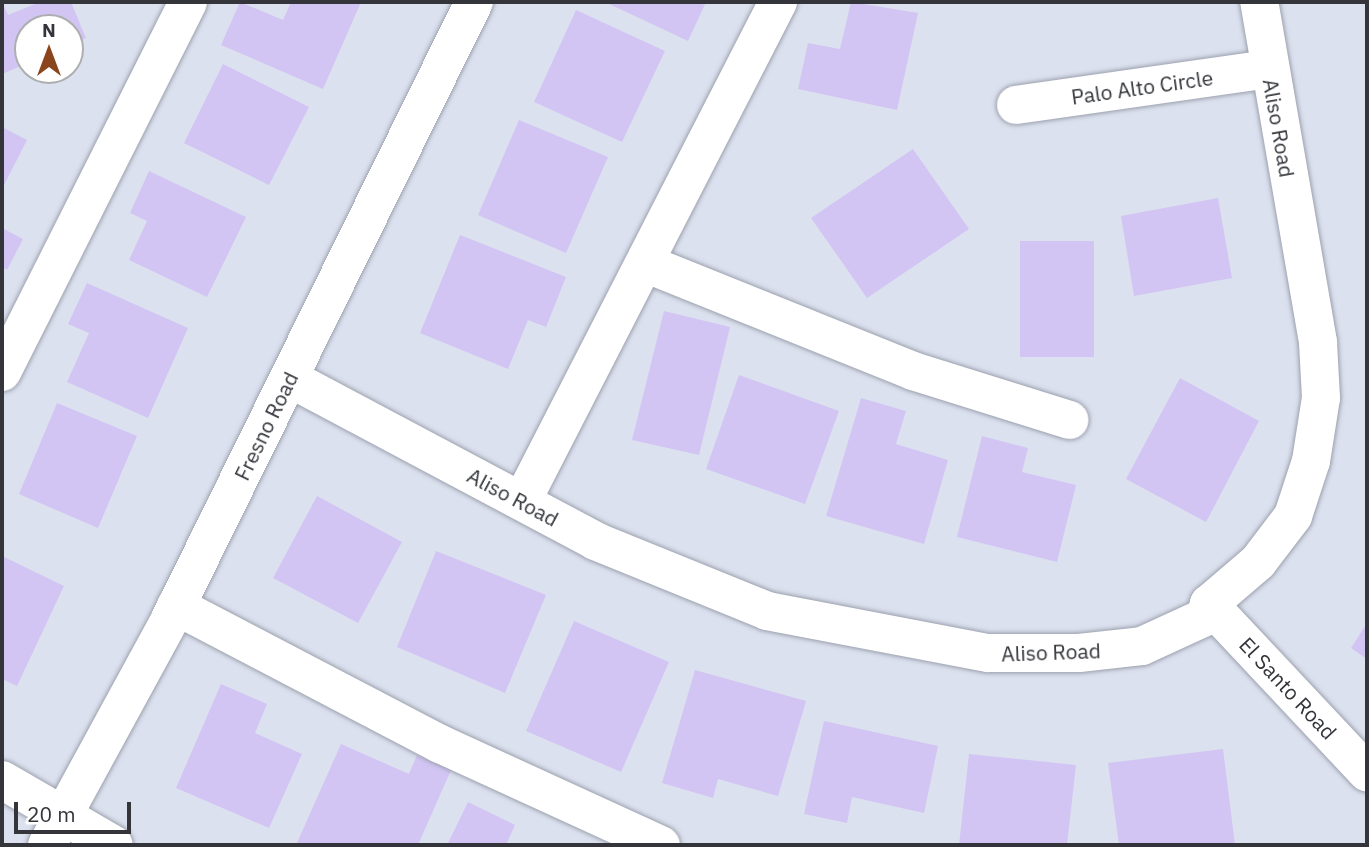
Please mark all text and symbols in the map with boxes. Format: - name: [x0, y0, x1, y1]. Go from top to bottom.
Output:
- north arrow: [14, 14, 84, 84]
- text: N: [42, 18, 56, 42]
- street label: Palo Alto Circle: [1069, 65, 1215, 109]
- street label: Aliso Road: [1258, 77, 1300, 179]
- street label: Fresno Road: [229, 368, 303, 484]
- street label: Aliso Road: [463, 462, 563, 532]
- street label: El Santo Road: [1234, 632, 1342, 744]
- street label: Aliso Road: [1001, 638, 1101, 666]
- scale bar: [18, 788, 135, 832]
- text: 20 m: [27, 800, 76, 828]

